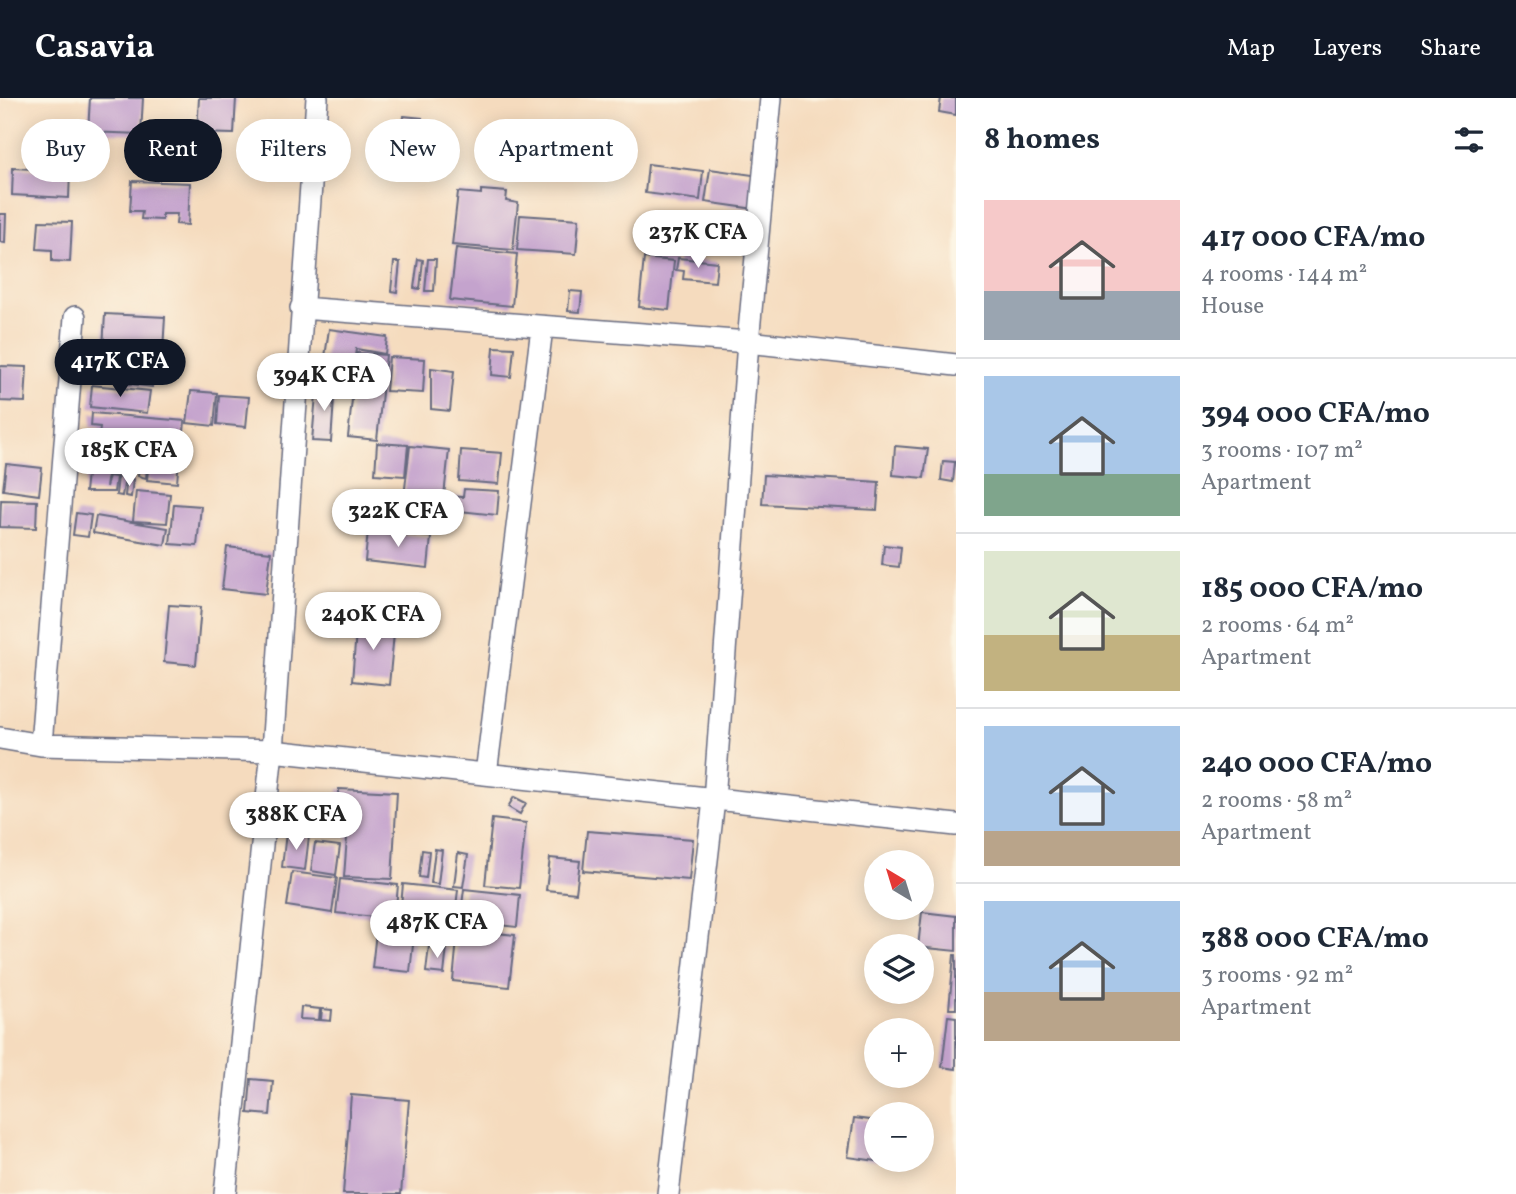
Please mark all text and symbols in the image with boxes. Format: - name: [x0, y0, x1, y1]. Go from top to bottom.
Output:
- text: Casavia: [35, 26, 155, 72]
- text: Map: [1227, 32, 1275, 66]
- text: Layers: [1313, 32, 1382, 66]
- text: Share: [1420, 32, 1481, 66]
- chip: Buy: [21, 119, 110, 182]
- chip: Rent: [124, 119, 222, 182]
- chip: Filters: [236, 119, 351, 182]
- chip: New: [365, 119, 460, 182]
- chip: Apartment: [474, 119, 638, 182]
- text: 8 homes: [984, 119, 1100, 161]
- icon: filters: [1450, 121, 1488, 159]
- pin: 237K CFA: [626, 211, 770, 270]
- text: 237K CFA: [649, 217, 747, 249]
- text: 417 000 CFA/mo: [1201, 217, 1426, 259]
- icon: home: [1040, 228, 1124, 312]
- text: 4 rooms · 144 m²: [1201, 259, 1367, 291]
- text: House: [1201, 291, 1264, 323]
- pin: 417K CFA: [48, 340, 192, 399]
- text: 417K CFA: [71, 346, 169, 378]
- pin: 394K CFA: [252, 354, 396, 413]
- text: 394K CFA: [273, 360, 375, 392]
- text: 394 000 CFA/mo: [1201, 393, 1430, 435]
- icon: home: [1040, 404, 1124, 488]
- pin: 185K CFA: [57, 428, 201, 488]
- text: 185K CFA: [81, 435, 177, 467]
- text: 3 rooms · 107 m²: [1201, 435, 1363, 467]
- text: Apartment: [1201, 467, 1312, 499]
- pin: 322K CFA: [326, 490, 470, 549]
- text: 322K CFA: [348, 496, 448, 528]
- text: 185 000 CFA/mo: [1201, 568, 1423, 610]
- icon: home: [1040, 579, 1124, 663]
- pin: 240K CFA: [301, 592, 445, 652]
- text: 240K CFA: [321, 599, 425, 631]
- text: 2 rooms · 64 m²: [1201, 610, 1354, 642]
- text: Apartment: [1201, 642, 1312, 674]
- text: 240 000 CFA/mo: [1201, 743, 1432, 785]
- icon: home: [1040, 754, 1124, 838]
- text: 2 rooms · 58 m²: [1201, 785, 1352, 817]
- pin: 388K CFA: [224, 792, 368, 852]
- text: 388K CFA: [245, 799, 347, 831]
- text: Apartment: [1201, 817, 1312, 849]
- north arrow: [864, 850, 934, 920]
- map controls: [864, 850, 934, 1172]
- pin: 487K CFA: [365, 900, 509, 960]
- text: 487K CFA: [386, 907, 488, 939]
- text: 388 000 CFA/mo: [1201, 918, 1429, 960]
- icon: home: [1040, 929, 1124, 1013]
- button: layers: [864, 934, 934, 1004]
- text: 3 rooms · 92 m²: [1201, 960, 1353, 992]
- text: Apartment: [1201, 992, 1312, 1024]
- button: +: [864, 1018, 934, 1088]
- button: −: [864, 1102, 934, 1172]

